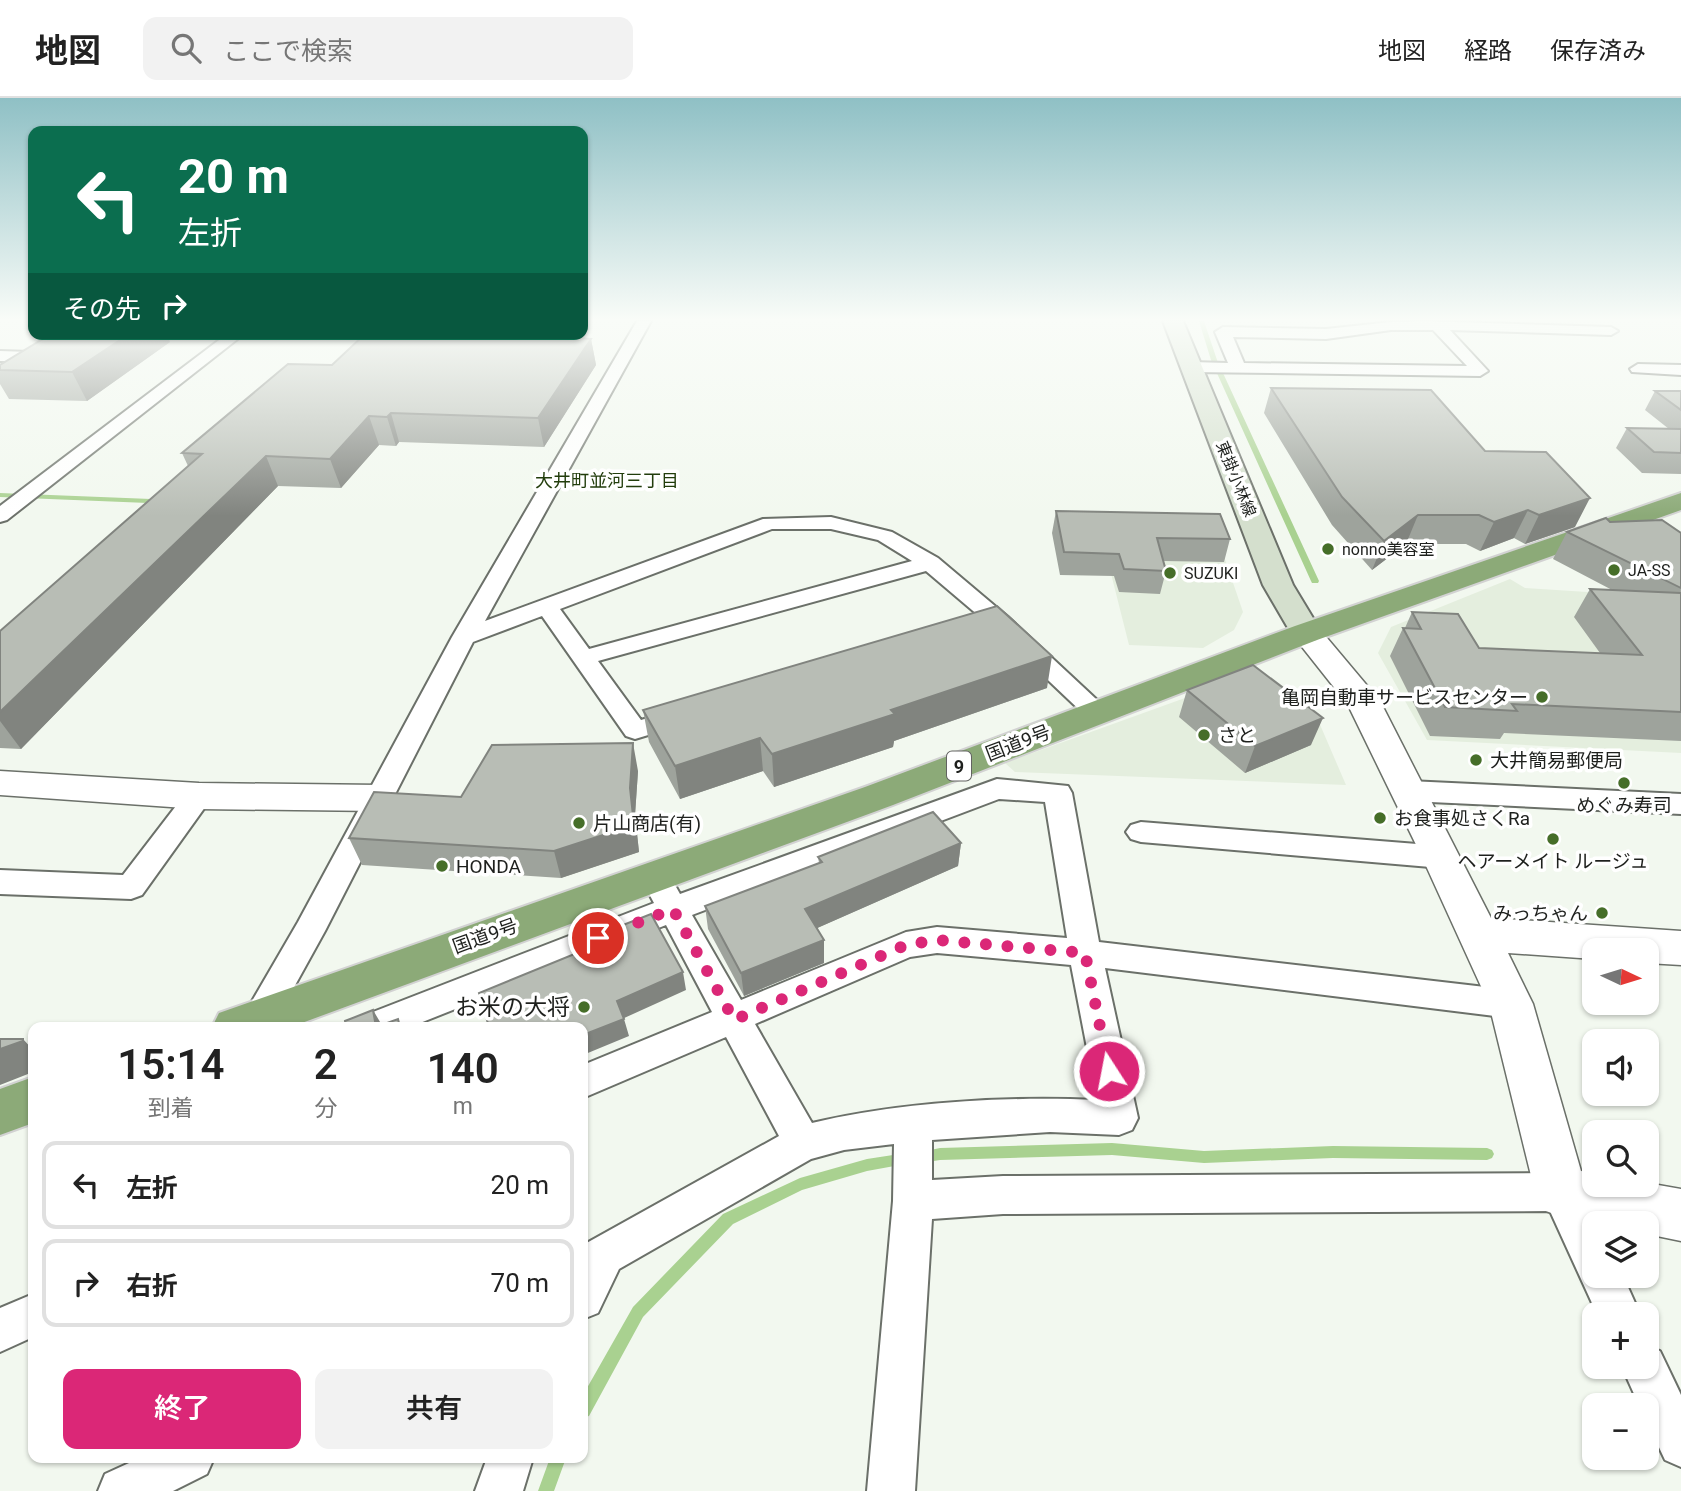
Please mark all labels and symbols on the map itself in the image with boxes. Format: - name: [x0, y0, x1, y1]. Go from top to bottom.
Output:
- street label: 東掛小林線: [1212, 438, 1260, 520]
- district label: 大井町並河三丁目: [535, 470, 679, 491]
- place label: nonno美容室: [1342, 540, 1435, 559]
- marker: nonno美容室: [1320, 541, 1336, 557]
- place label: JA-SS: [1628, 561, 1671, 580]
- marker: JA-SS: [1606, 562, 1622, 578]
- place label: SUZUKI: [1184, 564, 1238, 583]
- marker: SUZUKI: [1162, 565, 1178, 581]
- place label: 亀岡自動車サービスセンター: [1281, 686, 1528, 709]
- marker: 亀岡自動車サービスセンター: [1534, 689, 1550, 705]
- street label: 国道9号: [982, 720, 1054, 766]
- place label: さと: [1218, 724, 1256, 747]
- marker: さと: [1196, 727, 1212, 743]
- place label: 大井簡易郵便局: [1490, 749, 1623, 772]
- road number: 9: [947, 752, 971, 780]
- marker: 大井簡易郵便局: [1468, 752, 1484, 768]
- marker: めぐみ寿司: [1616, 775, 1632, 791]
- place label: めぐみ寿司: [1576, 794, 1672, 817]
- place label: お食事処さくRa: [1394, 807, 1530, 830]
- marker: お食事処さくRa: [1372, 810, 1388, 826]
- place label: 片山商店(有): [593, 812, 701, 835]
- marker: 片山商店(有): [571, 815, 587, 831]
- marker: ヘアーメイト ルージュ: [1545, 831, 1561, 847]
- place label: ヘアーメイト ルージュ: [1457, 850, 1649, 873]
- place label: HONDA: [456, 855, 521, 878]
- marker: HONDA: [434, 858, 450, 874]
- place label: みっちゃん: [1493, 902, 1588, 925]
- marker: みっちゃん: [1594, 905, 1610, 921]
- pin: [568, 908, 628, 968]
- street label: 国道9号: [449, 914, 521, 958]
- north arrow: [1582, 938, 1659, 1015]
- place label: お米の大将: [455, 994, 570, 1021]
- marker: お米の大将: [576, 999, 592, 1015]
- position arrow: [1072, 1034, 1146, 1108]

